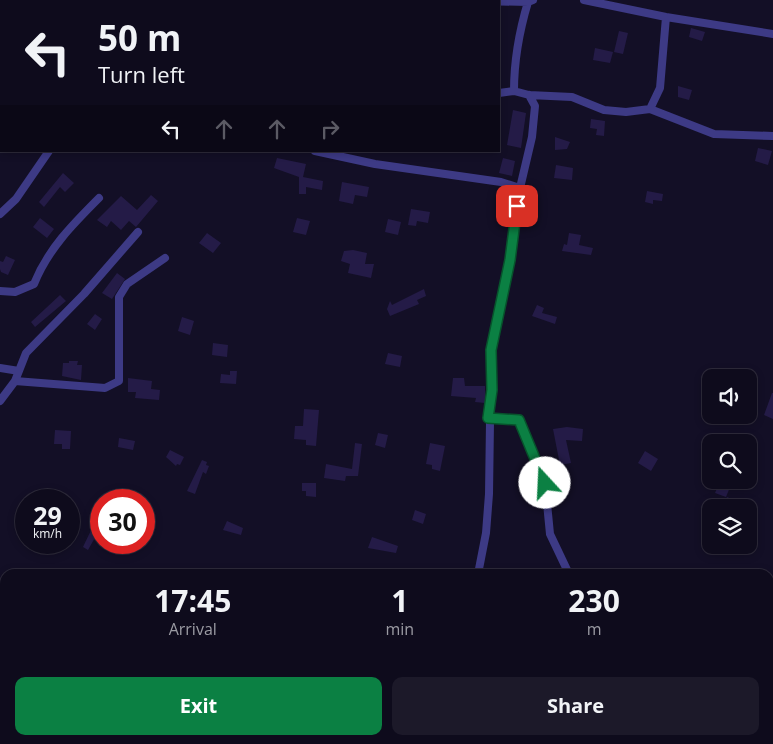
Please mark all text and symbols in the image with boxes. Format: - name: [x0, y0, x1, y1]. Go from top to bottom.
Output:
- text: 50 m: [98, 14, 181, 61]
- icon: left: [15, 20, 80, 85]
- text: Turn left: [98, 59, 185, 89]
- icon: left: [157, 115, 185, 143]
- icon: ahead: [210, 115, 238, 143]
- icon: ahead: [263, 115, 291, 143]
- icon: right: [316, 115, 344, 143]
- pin: [496, 185, 538, 227]
- icon: arrive: [503, 192, 531, 220]
- map controls: [702, 369, 757, 554]
- button: sound: [702, 369, 757, 424]
- button: search: [702, 434, 757, 489]
- position arrow: [518, 456, 570, 508]
- speed limit sign: 30: [90, 489, 155, 554]
- text: 29: [33, 498, 62, 532]
- button: layers: [702, 499, 757, 554]
- text: km/h: [33, 525, 62, 542]
- text: 17:45: [154, 580, 231, 621]
- text: 1: [391, 580, 408, 621]
- text: 230: [568, 580, 620, 621]
- text: Arrival: [169, 618, 217, 640]
- text: min: [386, 618, 414, 640]
- text: m: [587, 618, 602, 640]
- button: Exit: [15, 677, 382, 735]
- button: Share: [392, 677, 759, 735]

